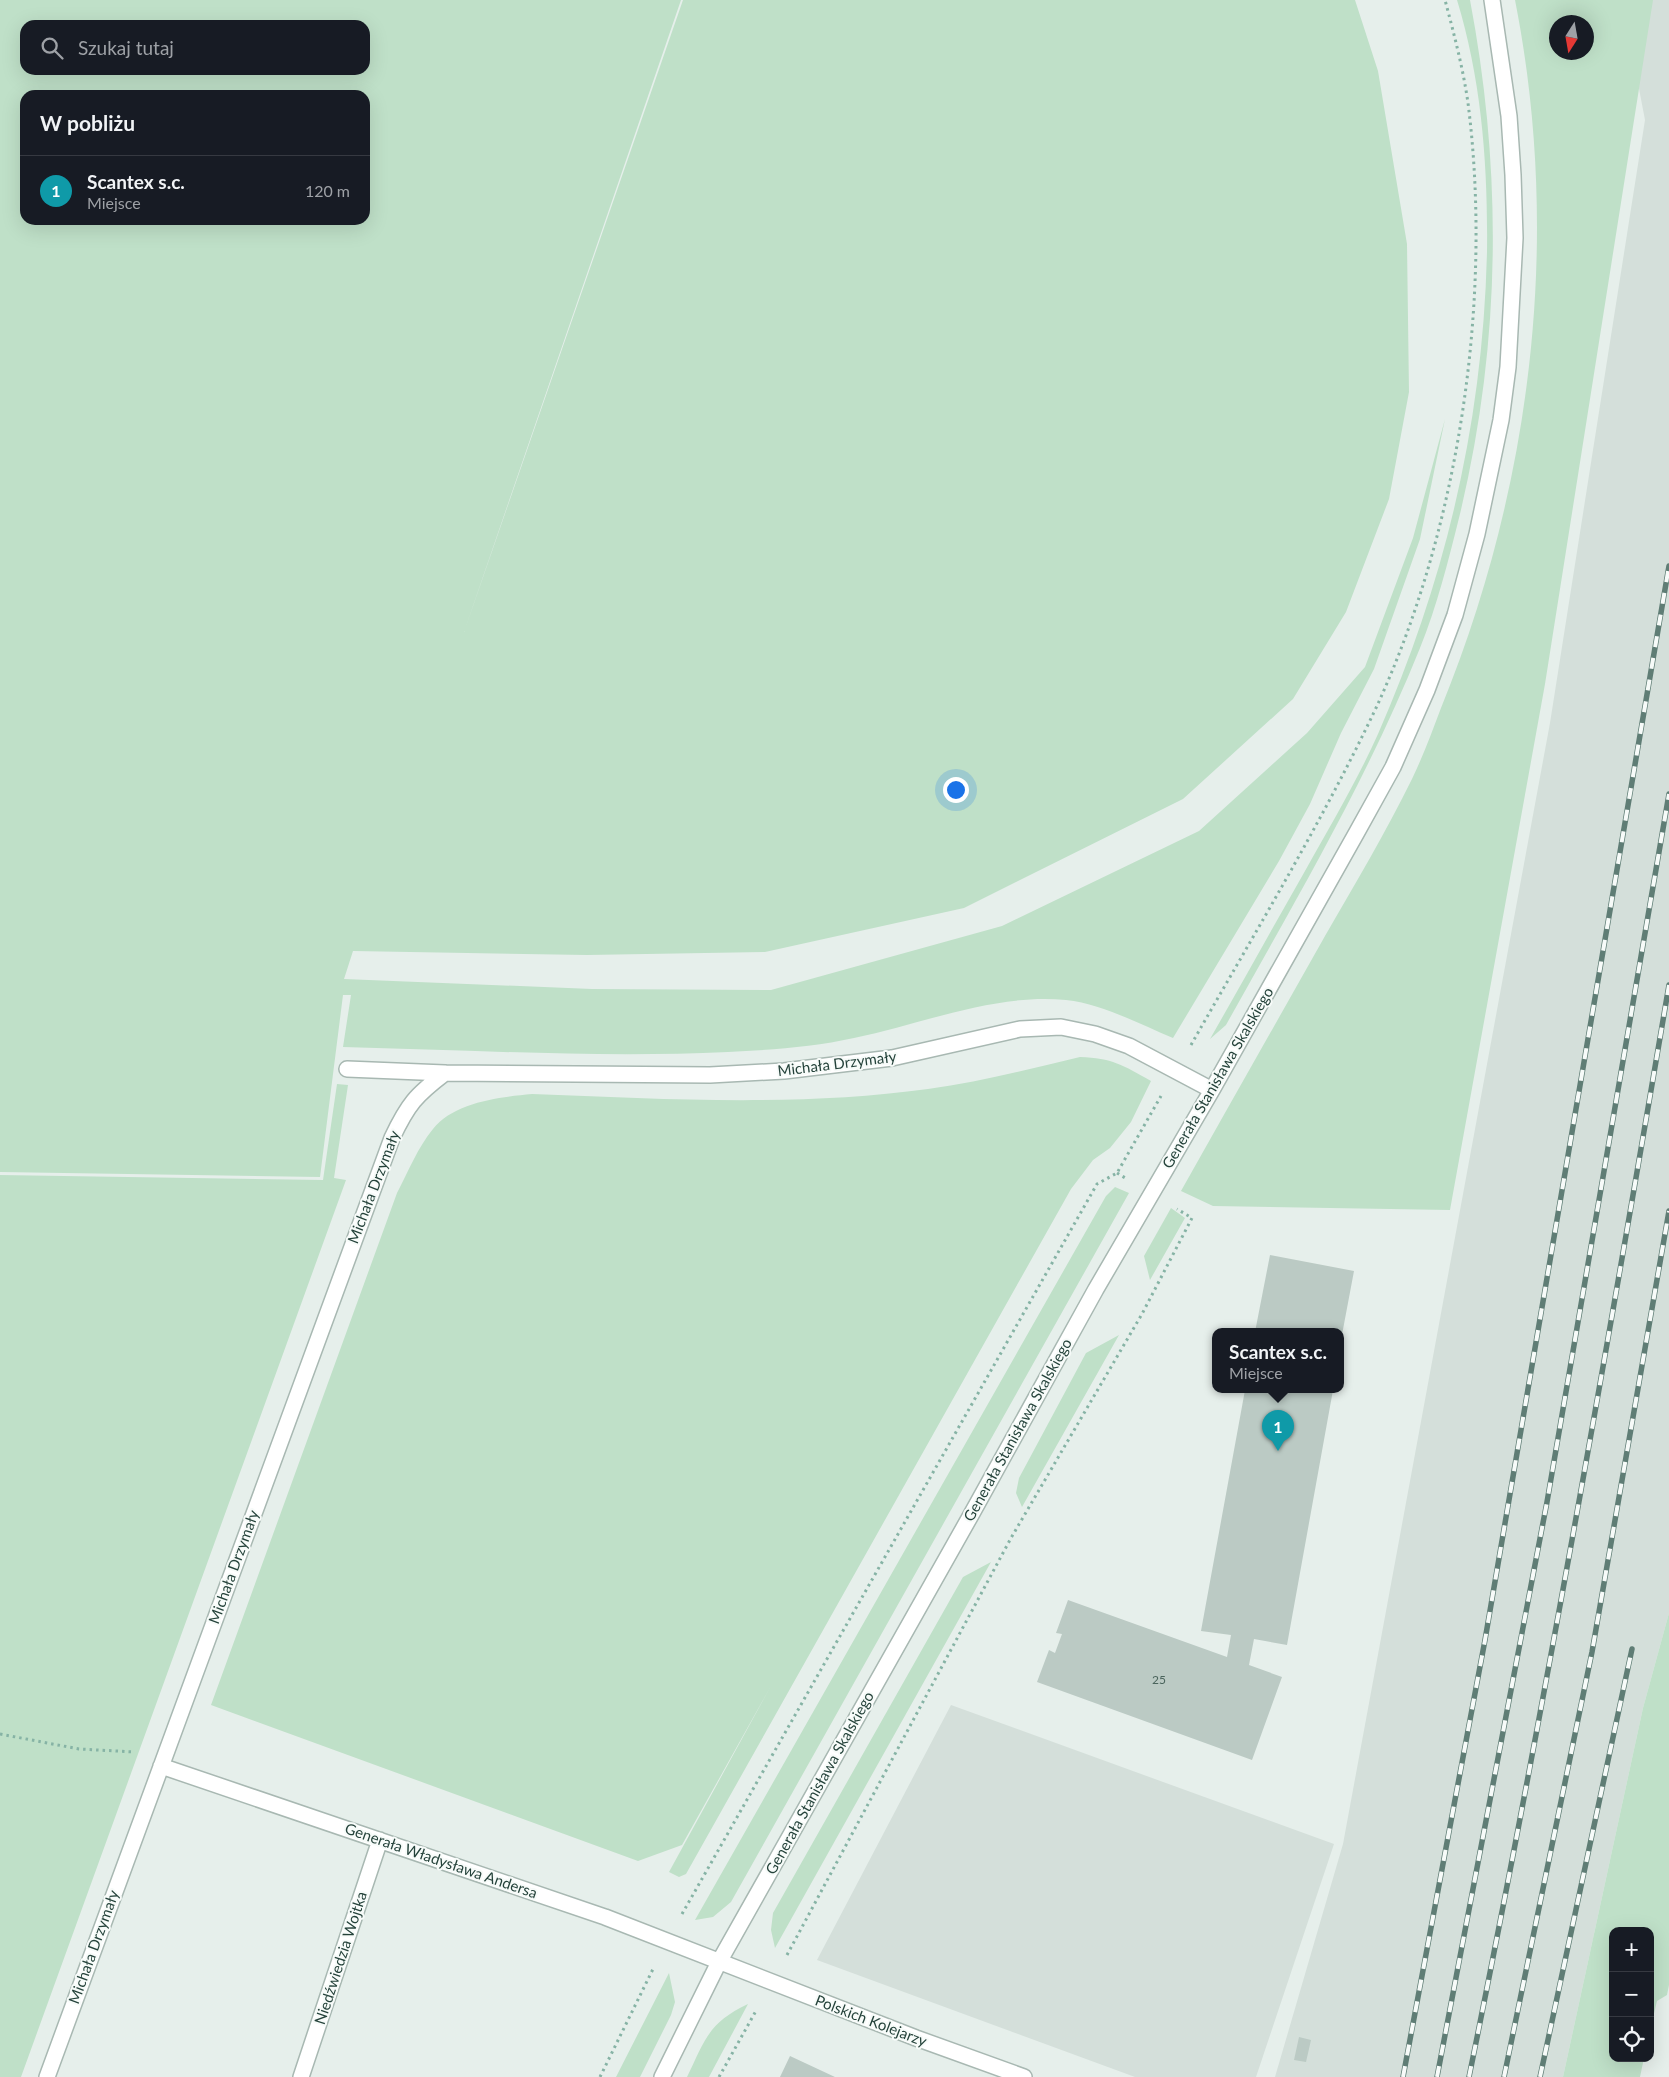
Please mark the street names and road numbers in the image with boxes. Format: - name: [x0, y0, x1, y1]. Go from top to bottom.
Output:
- street label: Generała Stanisława Skalskiego: [1158, 984, 1277, 1171]
- street label: Michała Drzymały: [776, 1047, 898, 1079]
- street label: Michała Drzymały: [343, 1127, 403, 1246]
- street label: Generała Stanisława Skalskiego: [959, 1335, 1075, 1524]
- street label: Michała Drzymały: [204, 1507, 262, 1626]
- street label: Generała Stanisława Skalskiego: [761, 1688, 877, 1877]
- street label: Generała Władysława Andersa: [343, 1819, 540, 1901]
- street label: Michała Drzymały: [64, 1887, 122, 2006]
- street label: Niedźwiedzia Wojtka: [310, 1889, 370, 2026]
- street label: Polskich Kolejarzy: [813, 1991, 930, 2050]

